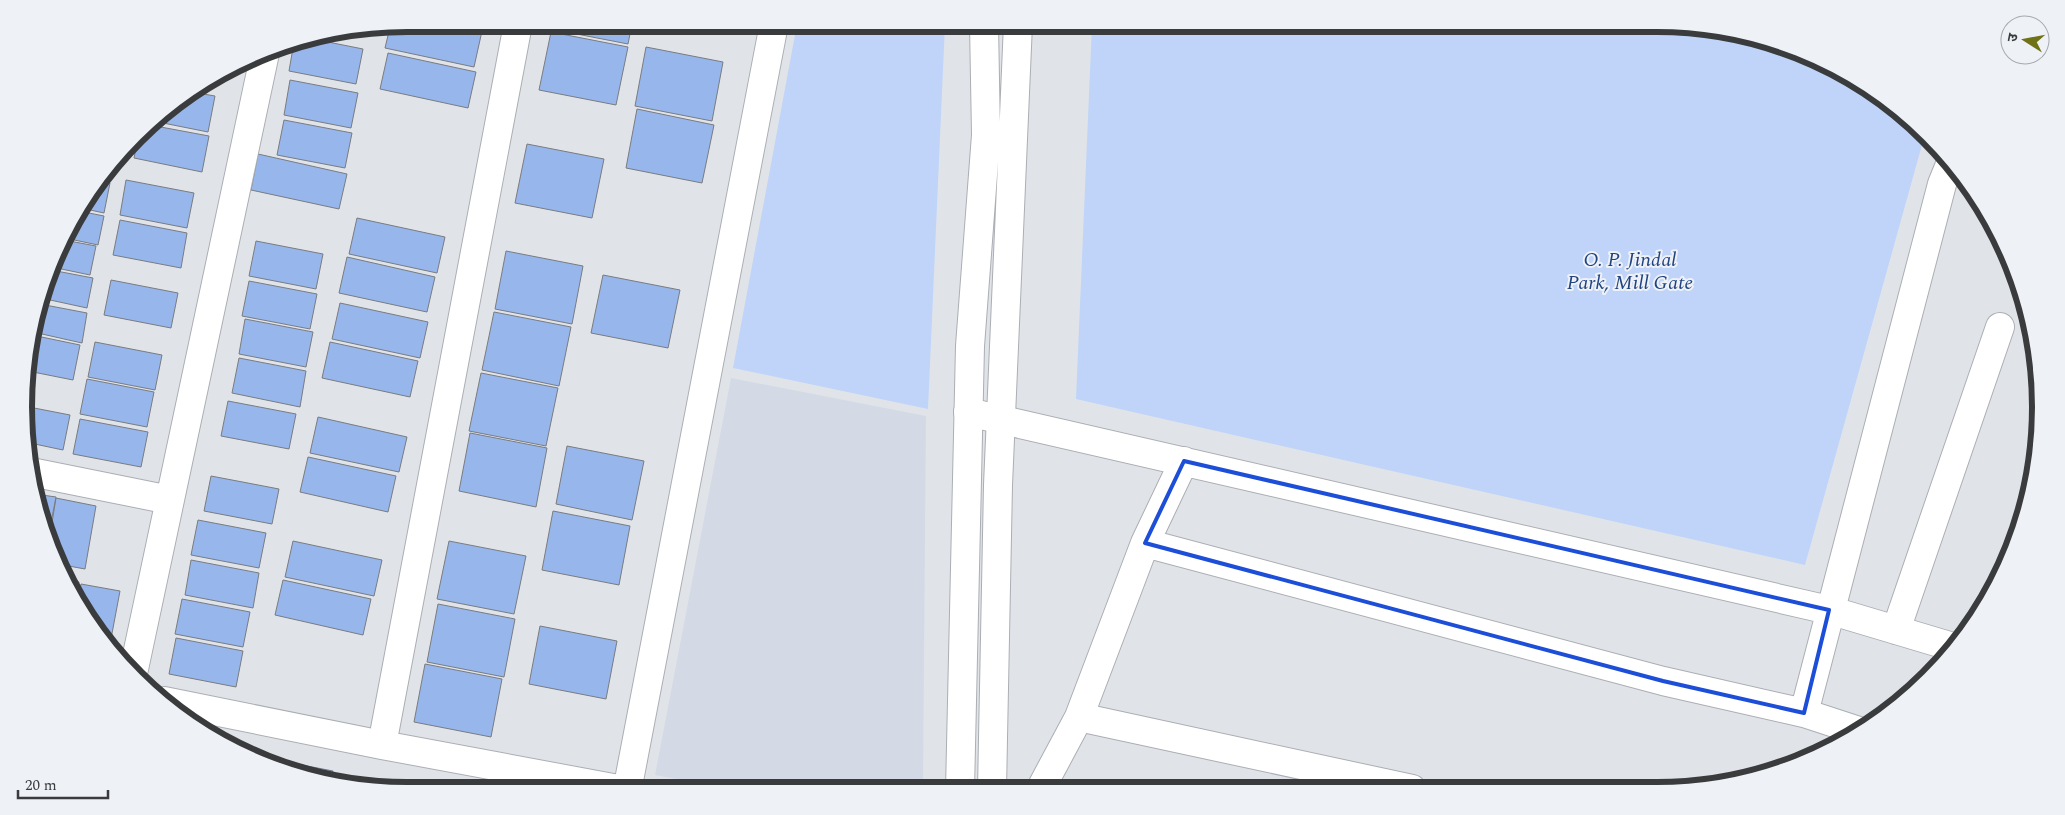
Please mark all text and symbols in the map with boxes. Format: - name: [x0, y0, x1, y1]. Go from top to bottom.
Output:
- north arrow: [2000, 15, 2050, 65]
- text: उ: [2002, 31, 2024, 44]
- park label: O. P. Jindal Park, Mill Gate: [1567, 245, 1693, 298]
- scale bar: [18, 768, 108, 800]
- text: 20 m: [25, 774, 57, 797]

